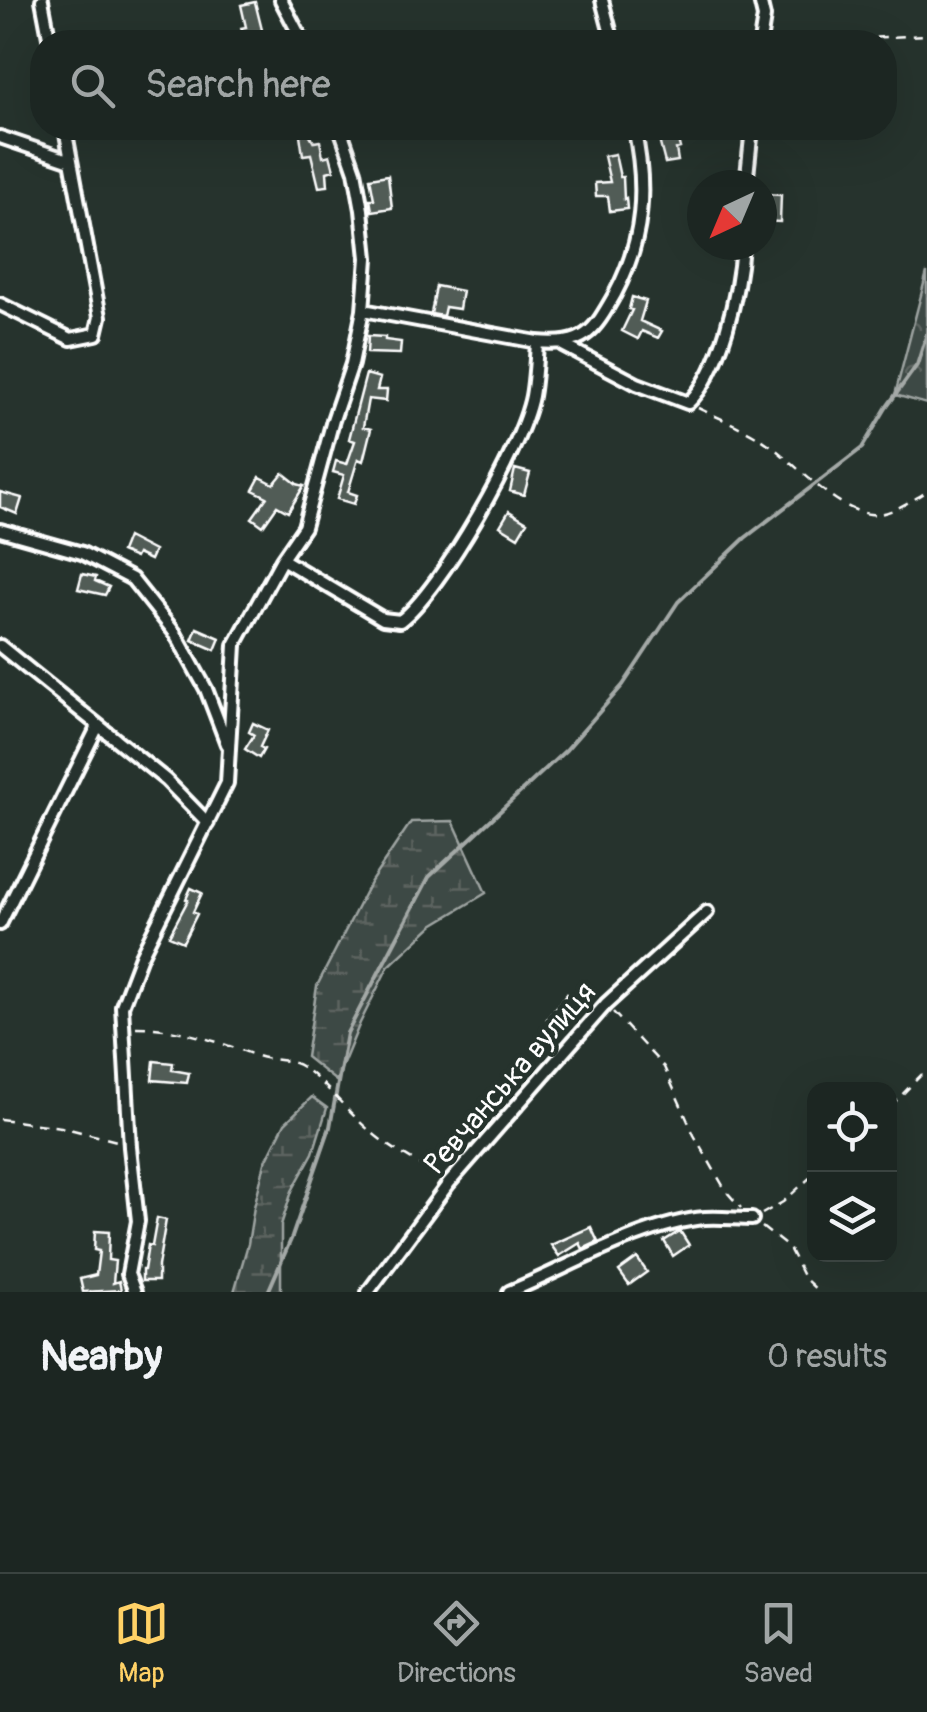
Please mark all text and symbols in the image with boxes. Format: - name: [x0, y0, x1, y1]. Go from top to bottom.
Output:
- search box: [30, 30, 897, 140]
- icon: search: [65, 58, 120, 113]
- text: Search here: [145, 61, 331, 109]
- north arrow: [687, 170, 777, 260]
- street label: Ревчанська вулиця: [416, 974, 604, 1182]
- map controls: [807, 1082, 897, 1262]
- button: locate: [807, 1082, 897, 1172]
- button: layers: [807, 1172, 897, 1262]
- text: Nearby: [40, 1331, 162, 1383]
- text: 0 results: [767, 1337, 887, 1377]
- tab: Map: [114, 1596, 169, 1691]
- tab: Directions: [397, 1596, 516, 1691]
- tab: Saved: [744, 1596, 813, 1691]

